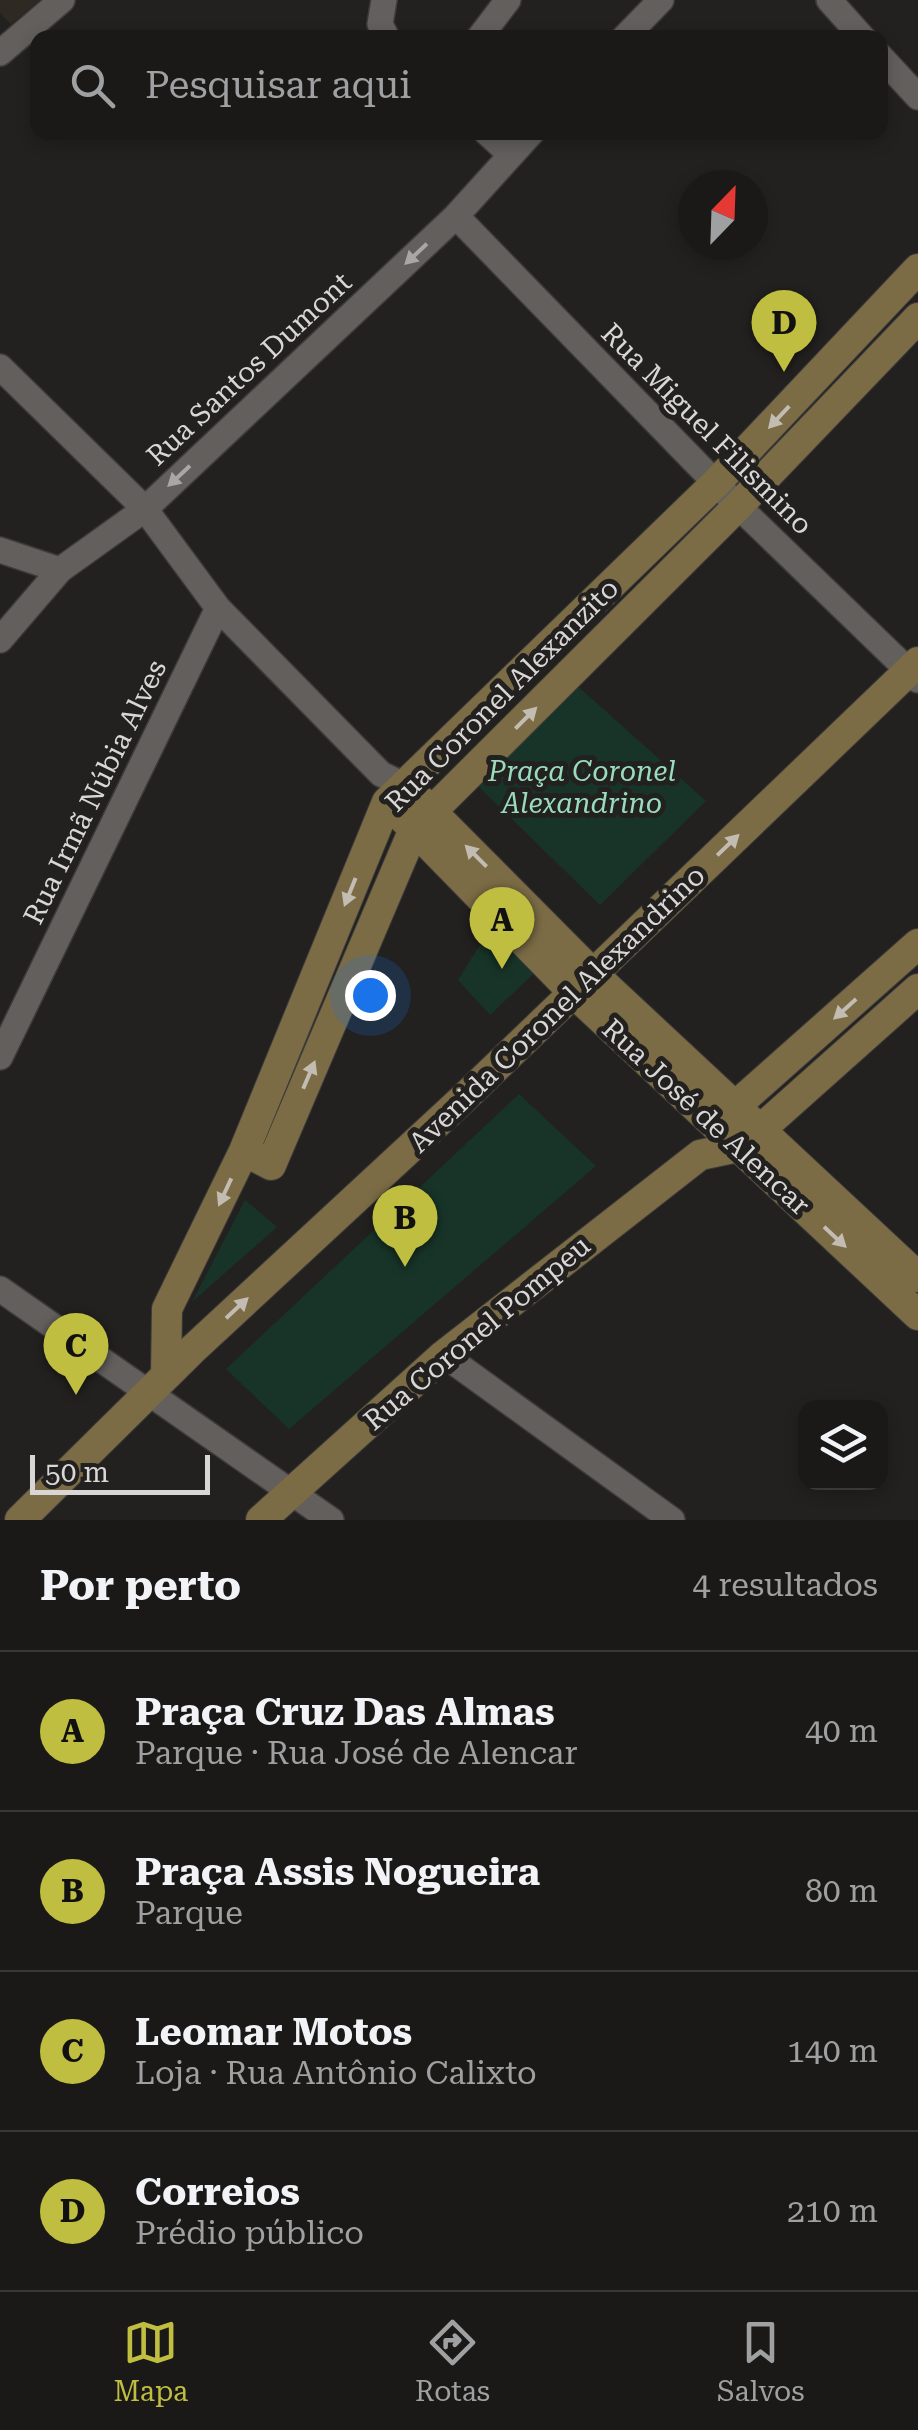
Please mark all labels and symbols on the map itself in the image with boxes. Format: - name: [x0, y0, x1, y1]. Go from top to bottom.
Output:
- north arrow: [678, 170, 768, 260]
- one-way arrow: [404, 242, 428, 265]
- street label: Rua Santos Dumont: [140, 266, 358, 472]
- pin: D: [752, 290, 816, 372]
- street label: Rua Miguel Filismino: [595, 317, 819, 541]
- one-way arrow: [768, 404, 791, 428]
- one-way arrow: [167, 464, 191, 487]
- street label: Rua Coronel Alexanzito: [379, 572, 625, 818]
- street label: Rua Irmã Núbia Alves: [17, 654, 173, 930]
- one-way arrow: [514, 706, 537, 730]
- park label: Praça Coronel Alexandrino: [487, 755, 676, 820]
- one-way arrow: [716, 834, 740, 857]
- one-way arrow: [465, 844, 489, 868]
- street label: Avenida Coronel Alexandrino: [402, 859, 712, 1159]
- one-way arrow: [341, 877, 357, 907]
- pin: A: [470, 886, 534, 969]
- your location: [345, 970, 396, 1021]
- one-way arrow: [833, 997, 857, 1020]
- street label: Rua José de Alencar: [595, 1012, 817, 1222]
- one-way arrow: [301, 1060, 317, 1090]
- one-way arrow: [216, 1178, 233, 1207]
- pin: B: [372, 1184, 438, 1267]
- one-way arrow: [823, 1225, 847, 1248]
- street label: Rua Coronel Pompeu: [357, 1229, 597, 1437]
- one-way arrow: [224, 1298, 249, 1320]
- pin: C: [44, 1312, 108, 1395]
- scale bar: [30, 1450, 210, 1494]

